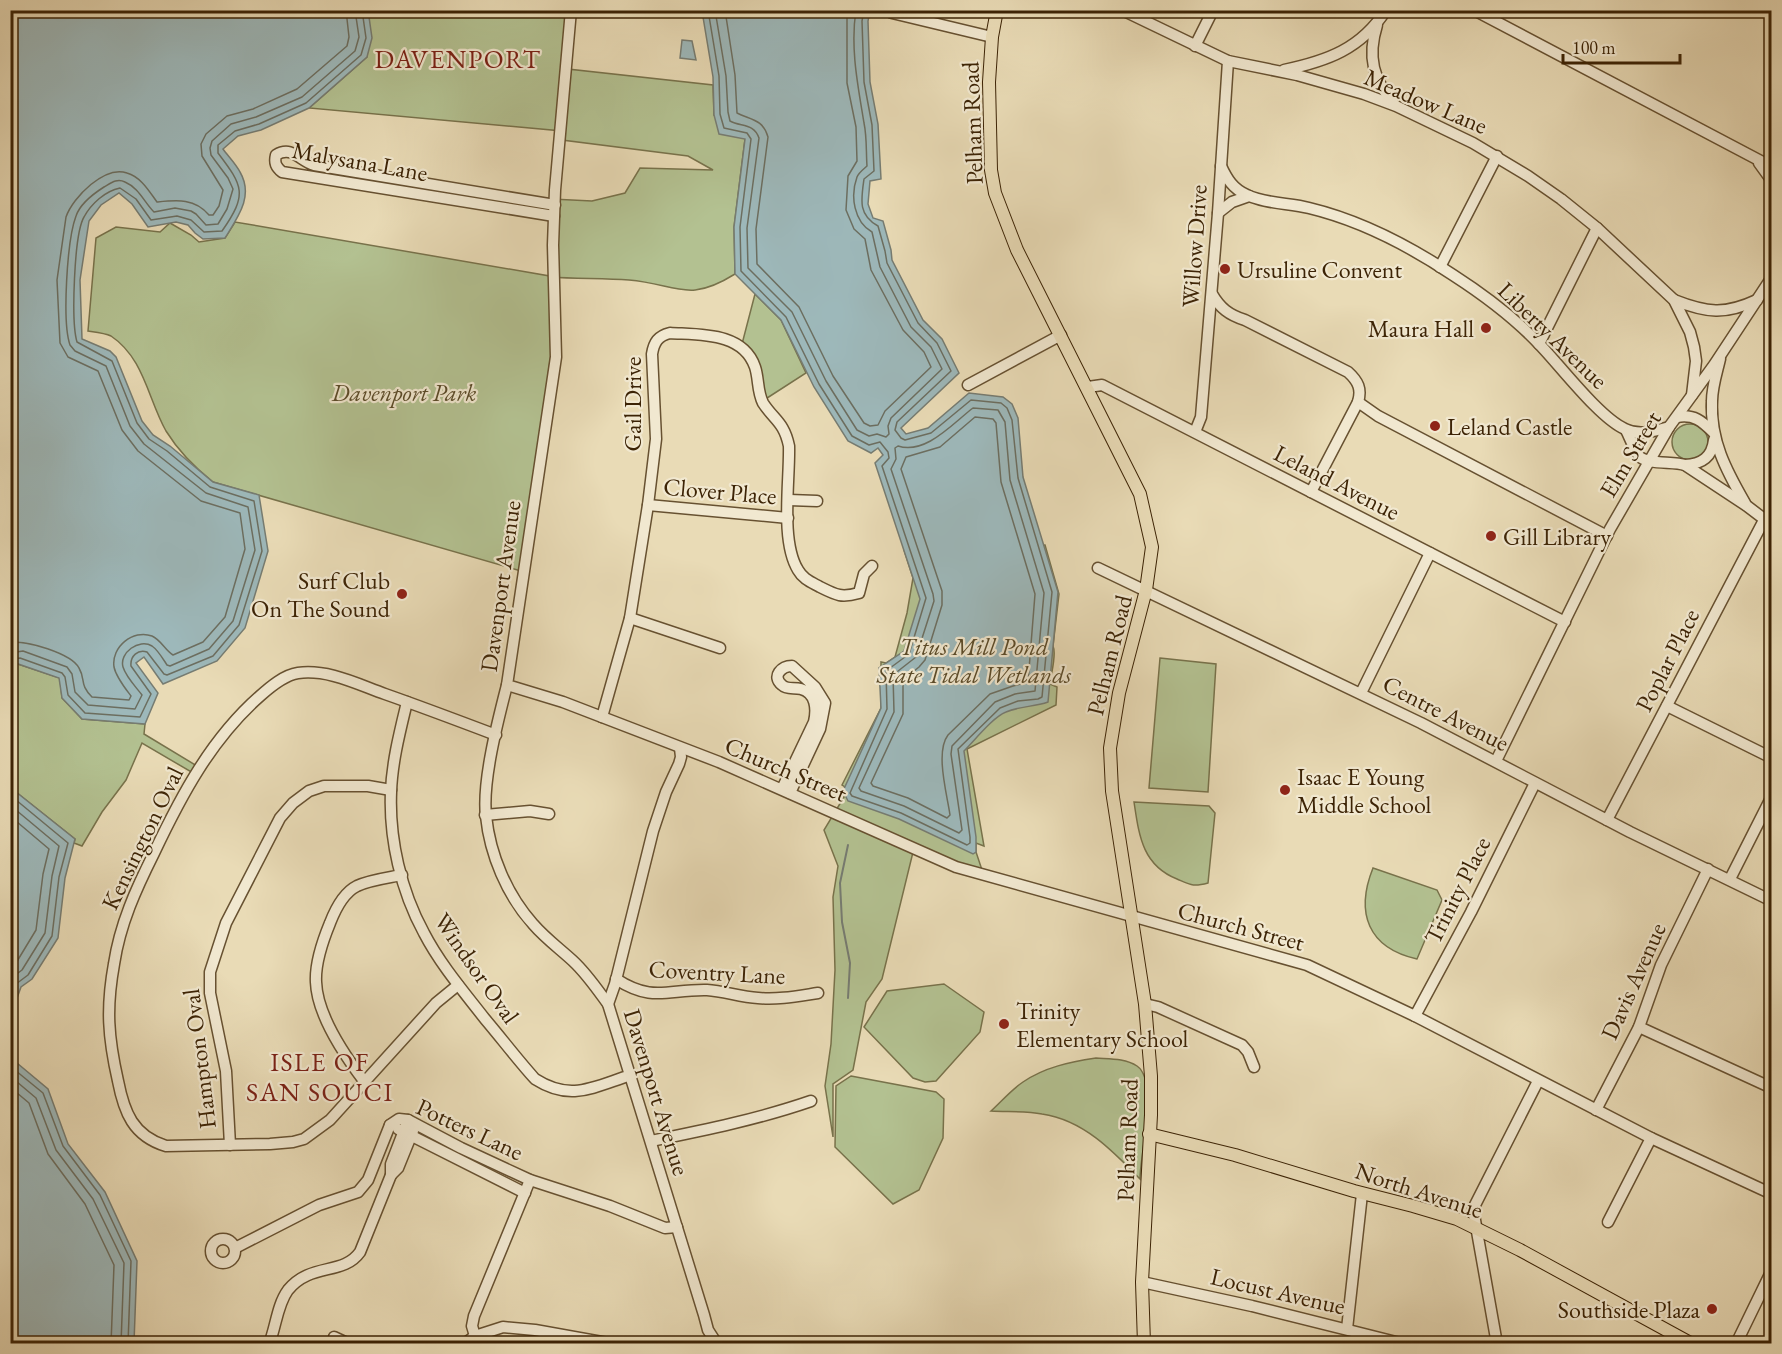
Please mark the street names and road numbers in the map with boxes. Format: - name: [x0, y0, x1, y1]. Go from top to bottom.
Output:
- street label: Pelham Road: [954, 60, 990, 185]
- street label: Meadow Lane: [1360, 61, 1492, 141]
- street label: Malysana Lane: [290, 134, 430, 188]
- street label: Willow Drive: [1174, 184, 1214, 308]
- street label: Liberty Avenue: [1491, 275, 1615, 395]
- street label: Gail Drive: [617, 357, 648, 451]
- street label: Elm Street: [1592, 405, 1668, 503]
- street label: Leland Avenue: [1269, 437, 1405, 527]
- street label: Clover Place: [662, 471, 778, 511]
- street label: Davenport Avenue: [473, 498, 527, 674]
- street label: Pelham Road: [1079, 591, 1139, 718]
- street label: Poplar Place: [1628, 603, 1706, 717]
- street label: Centre Avenue: [1378, 668, 1514, 758]
- street label: Church Street: [720, 729, 852, 809]
- street label: Kensington Oval: [94, 761, 190, 915]
- street label: Trinity Place: [1417, 831, 1497, 949]
- street label: Church Street: [1174, 894, 1308, 958]
- street label: Windsor Oval: [427, 906, 527, 1030]
- street label: Davis Avenue: [1593, 918, 1673, 1044]
- street label: Coventry Lane: [648, 953, 786, 991]
- street label: Hampton Oval: [175, 987, 223, 1131]
- street label: Davenport Avenue: [617, 1005, 697, 1179]
- street label: Pelham Road: [1109, 1077, 1145, 1202]
- street label: Potters Lane: [412, 1091, 528, 1167]
- street label: North Avenue: [1351, 1155, 1487, 1225]
- street label: Locust Avenue: [1208, 1260, 1348, 1322]

